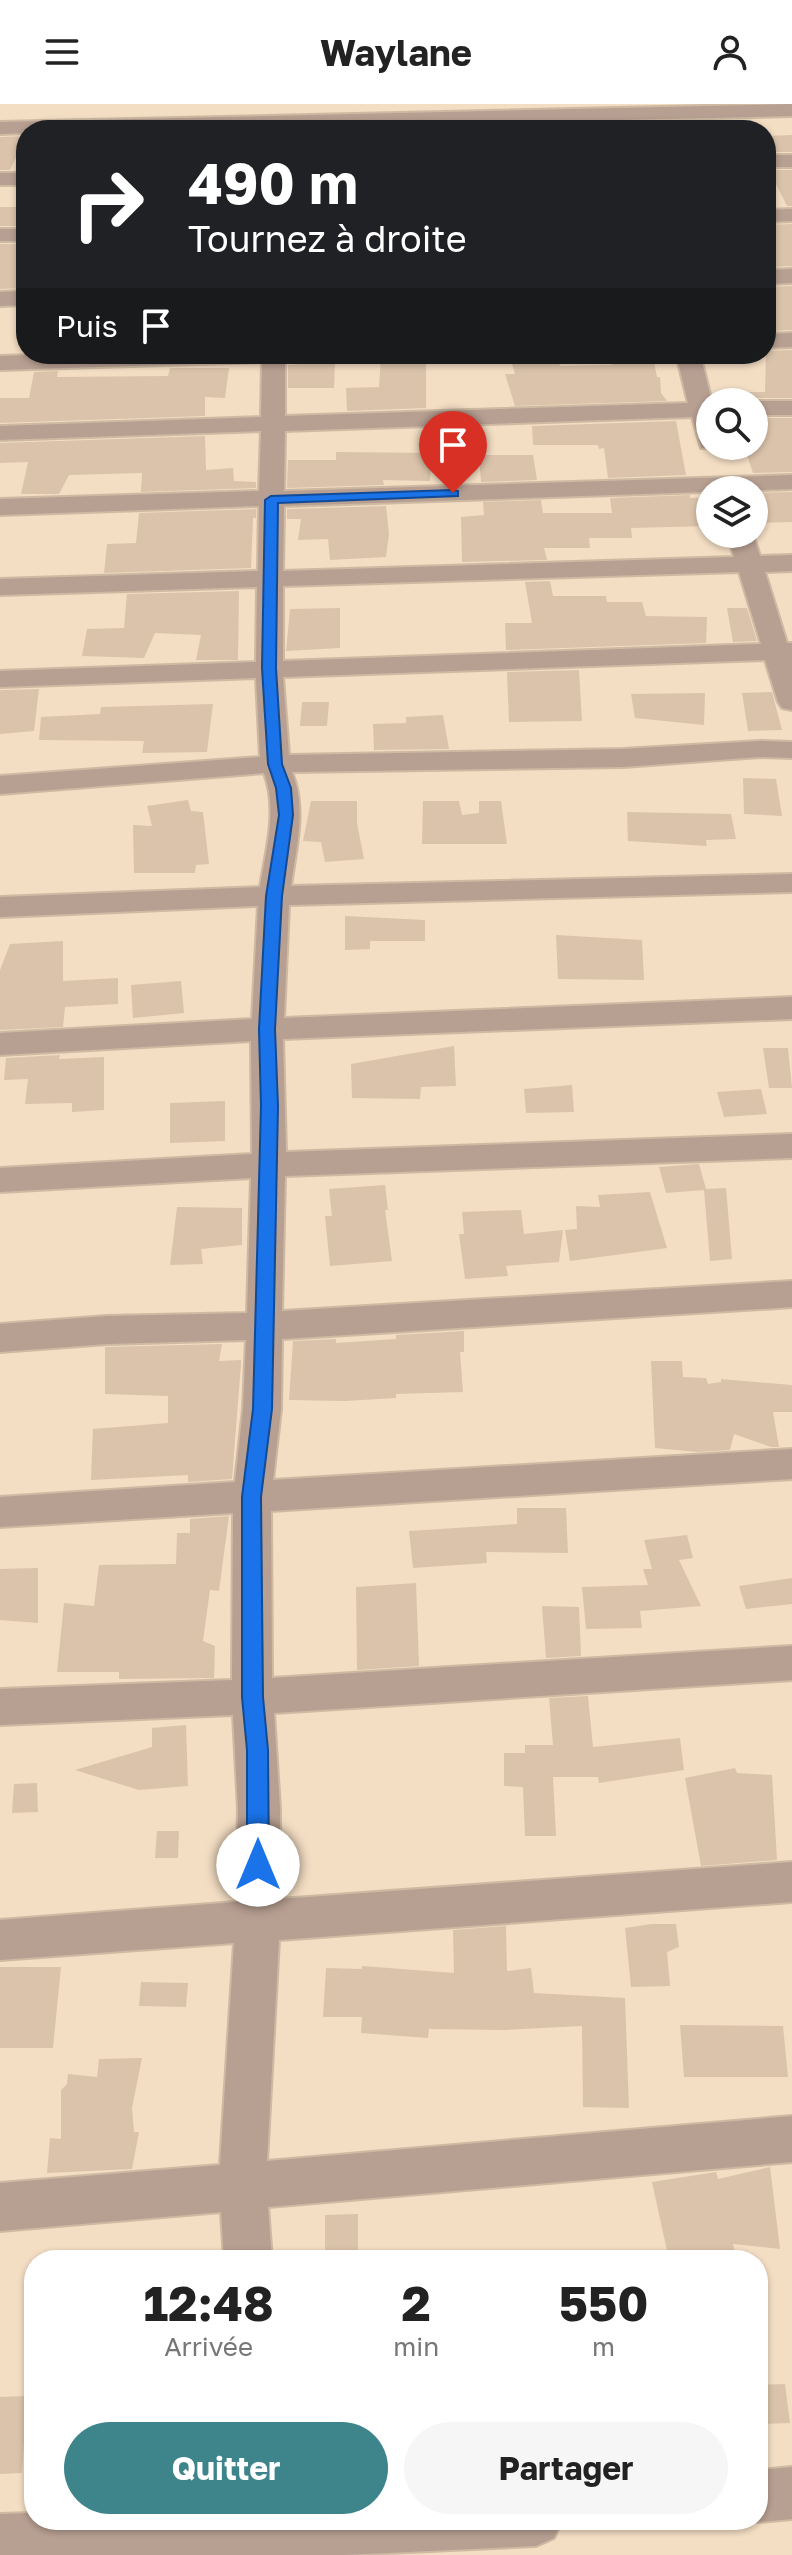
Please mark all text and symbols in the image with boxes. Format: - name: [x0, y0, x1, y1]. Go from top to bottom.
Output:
- icon: menu: [40, 30, 84, 74]
- icon: person: [708, 30, 752, 74]
- text: Waylane: [320, 31, 472, 74]
- text: 490 m: [188, 149, 358, 216]
- icon: right: [56, 152, 160, 256]
- text: Tournez à droite: [188, 217, 467, 260]
- icon: arrive: [134, 304, 178, 348]
- text: Puis: [56, 308, 118, 344]
- map controls: [696, 388, 768, 548]
- button: search: [696, 388, 768, 460]
- pin: [419, 411, 487, 493]
- icon: arrive: [431, 423, 475, 467]
- button: layers: [696, 476, 768, 548]
- position arrow: [216, 1823, 300, 1907]
- text: 12:48: [144, 2274, 274, 2332]
- text: 2: [402, 2274, 431, 2332]
- text: 550: [559, 2274, 648, 2332]
- text: Arrivée: [164, 2331, 253, 2362]
- text: min: [393, 2331, 439, 2362]
- text: m: [592, 2331, 615, 2362]
- button: Quitter: [64, 2422, 388, 2514]
- button: Partager: [404, 2422, 728, 2514]

